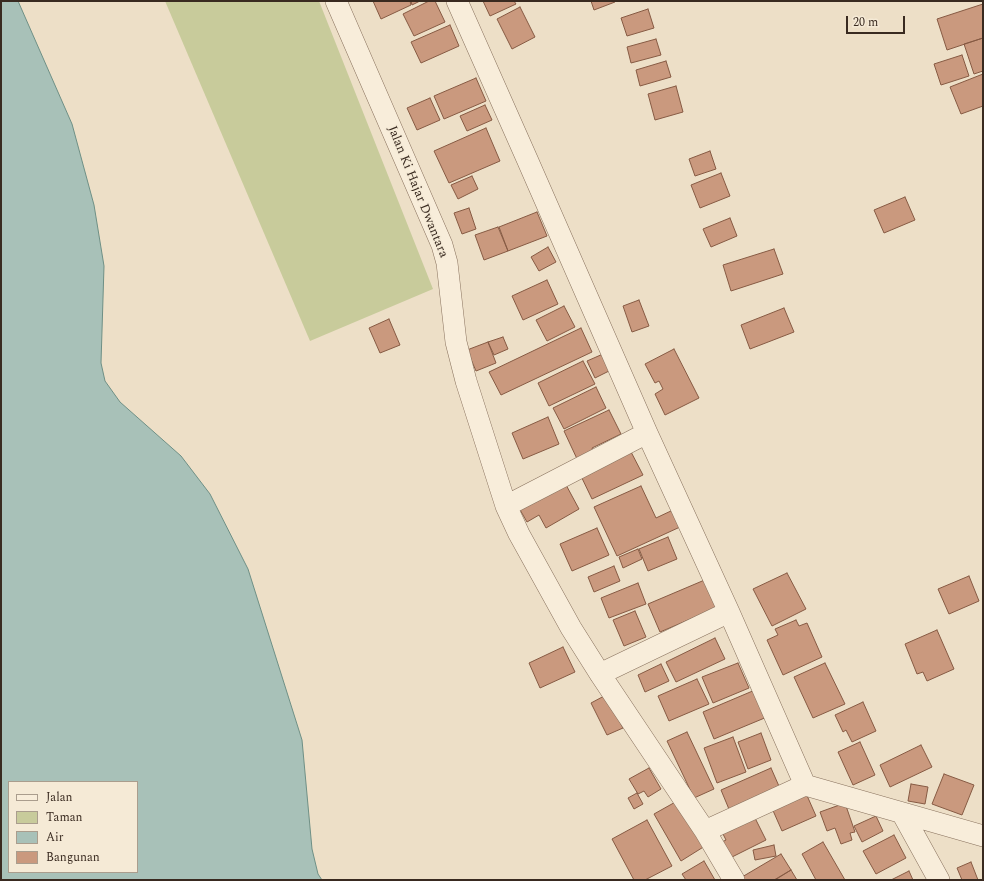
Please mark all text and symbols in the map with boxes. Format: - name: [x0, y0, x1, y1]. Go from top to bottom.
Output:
- scale bar: [848, 8, 907, 34]
- text: 20 m: [853, 13, 878, 32]
- street label: Jalan Ki Hajar Dwantara: [383, 124, 451, 260]
- legend: [8, 781, 138, 873]
- text: Jalan: [46, 788, 73, 807]
- text: Taman: [46, 808, 83, 827]
- text: Air: [46, 828, 64, 847]
- text: Bangunan: [46, 848, 100, 867]

